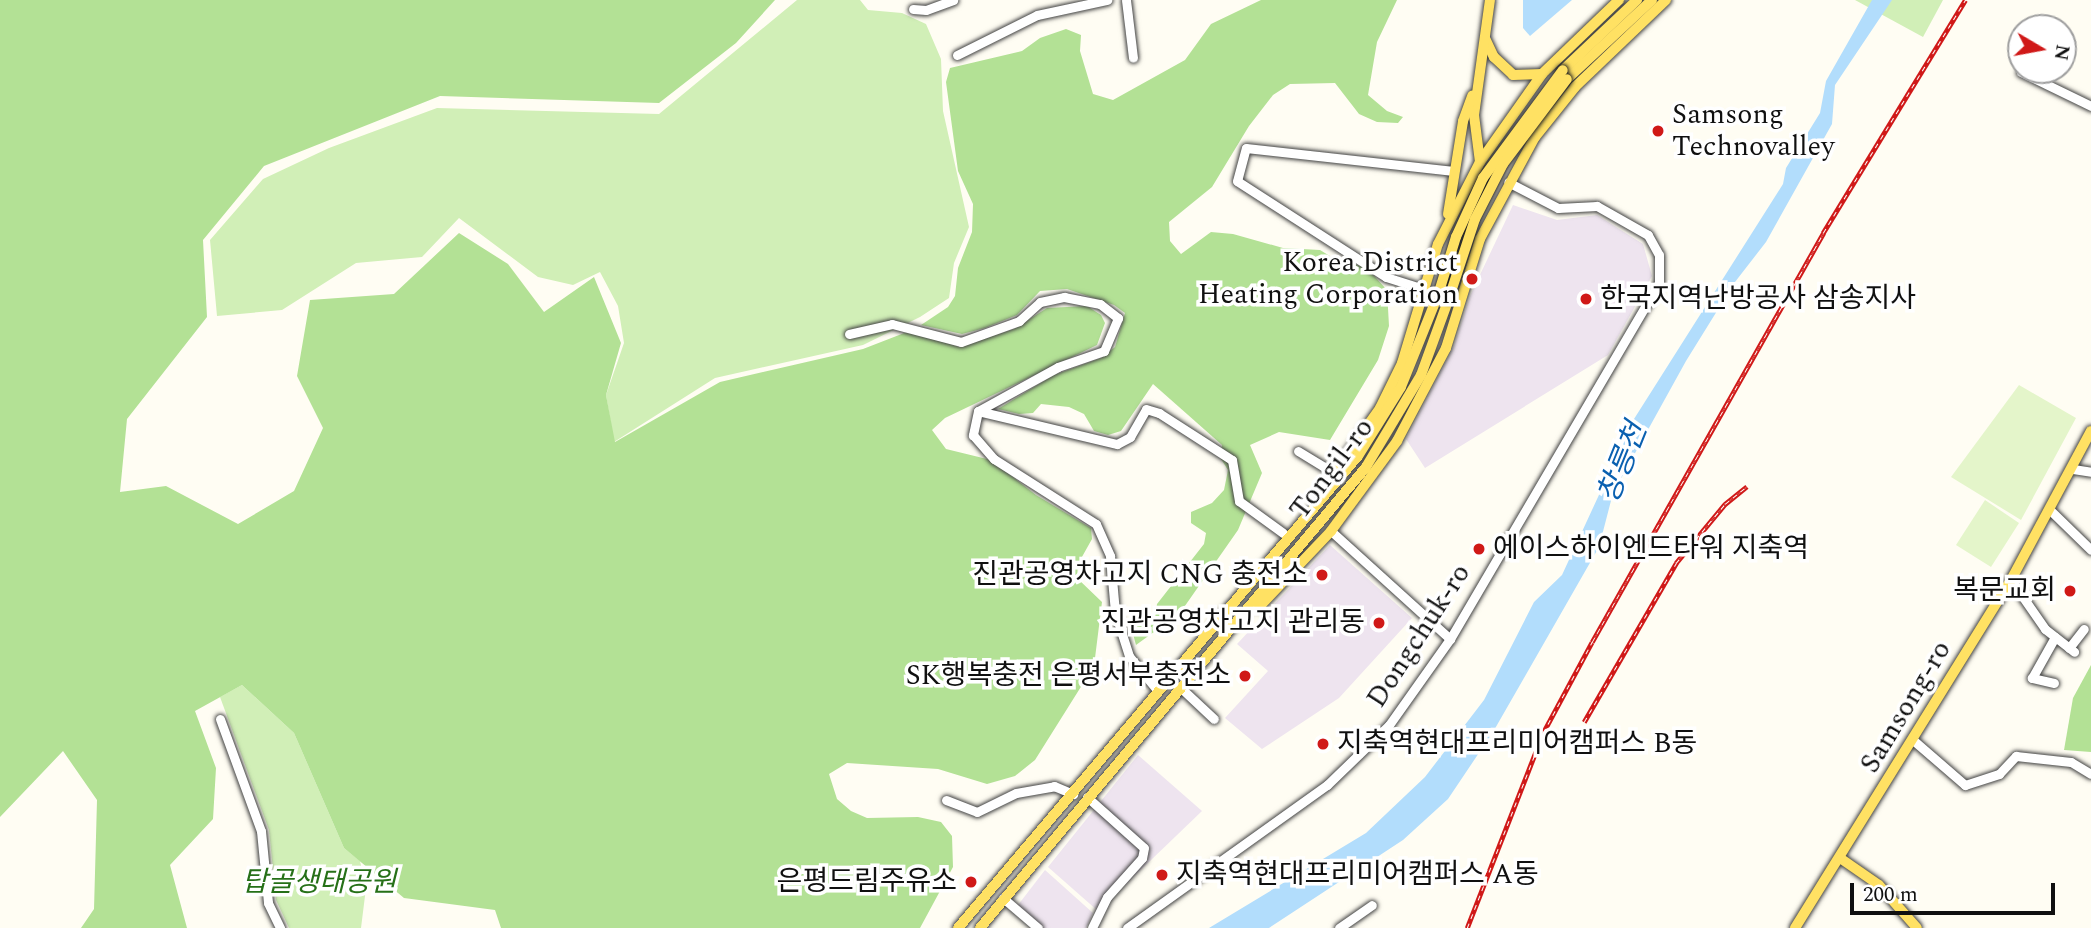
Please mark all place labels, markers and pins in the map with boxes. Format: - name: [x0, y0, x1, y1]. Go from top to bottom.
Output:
- place label: Samsong Technovalley: [1672, 98, 1835, 164]
- marker: Samsong Technovalley: [1650, 123, 1666, 139]
- place label: Korea District Heating Corporation: [1198, 246, 1458, 312]
- marker: Korea District Heating Corporation: [1464, 271, 1480, 287]
- place label: 한국지역난방공사 삼송지사: [1600, 282, 1916, 316]
- marker: 한국지역난방공사 삼송지사: [1578, 291, 1594, 307]
- place label: 에이스하이엔드타워 지축역: [1493, 532, 1809, 566]
- marker: 에이스하이엔드타워 지축역: [1471, 541, 1487, 557]
- place label: 진관공영차고지 CNG 충전소: [972, 558, 1308, 592]
- marker: 진관공영차고지 CNG 충전소: [1314, 567, 1330, 583]
- place label: 복문교회: [1953, 574, 2056, 608]
- marker: 복문교회: [2062, 583, 2078, 599]
- place label: 진관공영차고지 관리동: [1100, 606, 1365, 640]
- marker: 진관공영차고지 관리동: [1371, 615, 1387, 631]
- place label: SK행복충전 은평서부충전소: [906, 659, 1231, 693]
- marker: SK행복충전 은평서부충전소: [1237, 668, 1253, 684]
- place label: 지축역현대프리미어캠퍼스 B동: [1337, 727, 1697, 761]
- marker: 지축역현대프리미어캠퍼스 B동: [1315, 736, 1331, 752]
- place label: 지축역현대프리미어캠퍼스 A동: [1176, 858, 1539, 892]
- place label: 은평드림주유소: [777, 865, 957, 899]
- marker: 지축역현대프리미어캠퍼스 A동: [1154, 867, 1170, 883]
- marker: 은평드림주유소: [963, 874, 979, 890]

